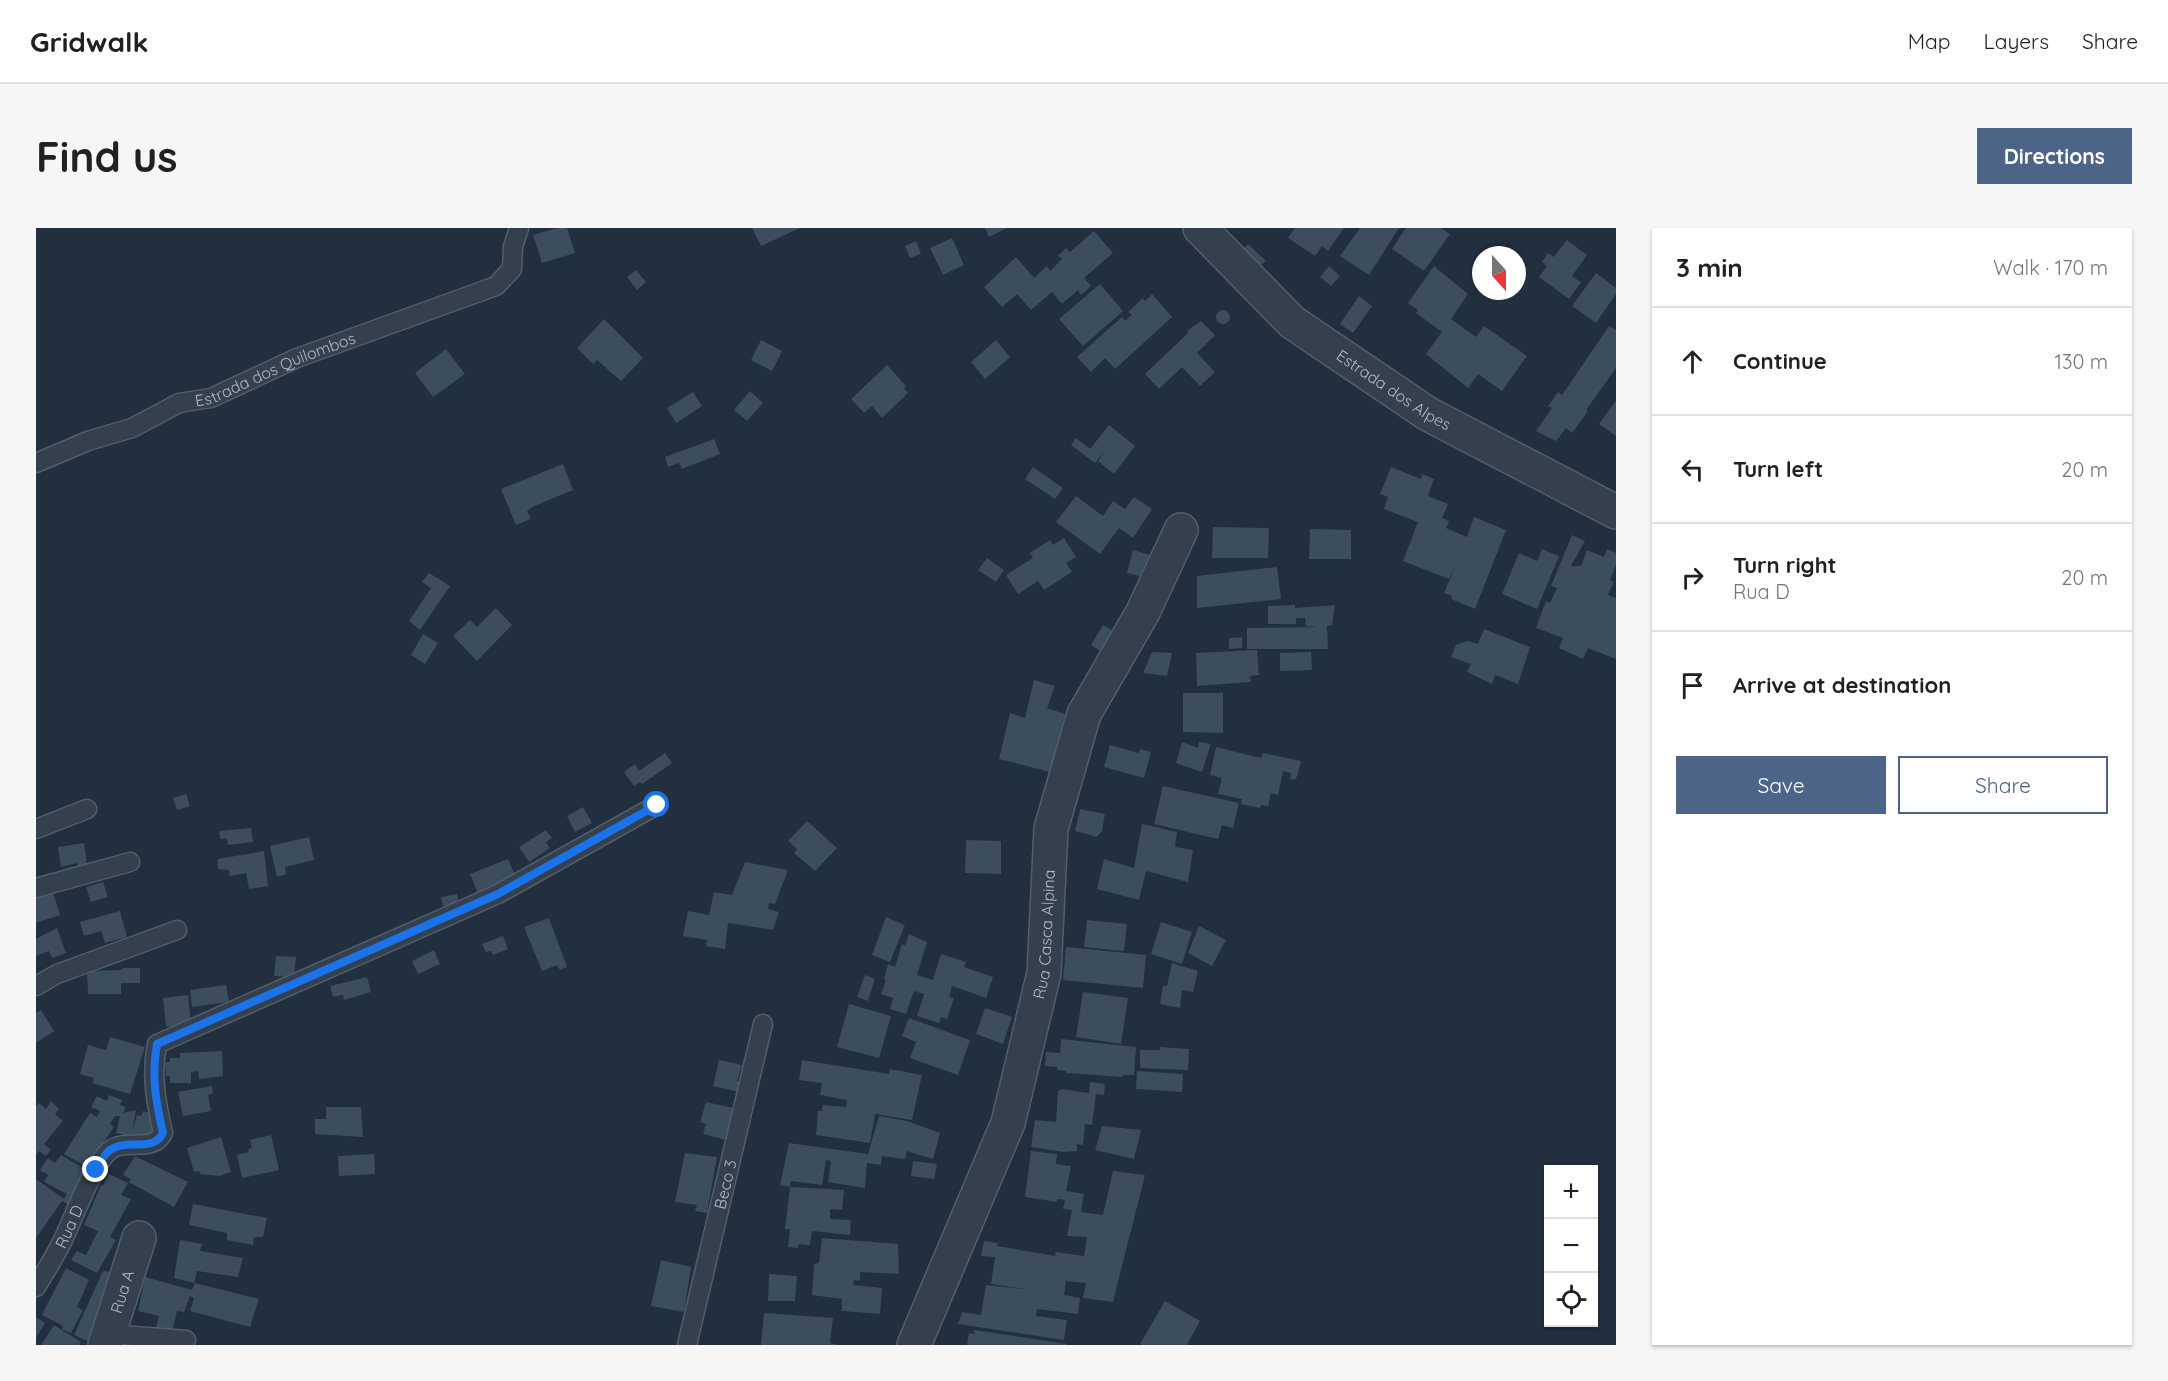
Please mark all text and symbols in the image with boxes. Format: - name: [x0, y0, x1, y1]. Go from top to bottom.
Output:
- text: Gridwalk: [30, 24, 149, 59]
- text: Map: [1908, 28, 1951, 54]
- text: Layers: [1984, 28, 2049, 54]
- text: Share: [2082, 28, 2138, 54]
- button: Directions: [1977, 128, 2132, 184]
- text: Find us: [36, 130, 178, 183]
- north arrow: [1472, 246, 1526, 300]
- text: 3 min: [1676, 251, 1743, 284]
- text: Walk · 170 m: [1993, 255, 2108, 280]
- street label: Estrada dos Quilombos: [193, 328, 358, 410]
- street label: Estrada dos Alpes: [1333, 345, 1455, 434]
- icon: ahead: [1676, 345, 1709, 378]
- text: Continue: [1733, 347, 1827, 375]
- text: 130 m: [2055, 349, 2108, 374]
- icon: left: [1676, 453, 1709, 486]
- text: Turn left: [1733, 455, 1823, 483]
- text: 20 m: [2061, 457, 2108, 482]
- text: Turn right: [1733, 551, 1837, 579]
- icon: right: [1676, 561, 1709, 594]
- text: 20 m: [2061, 565, 2108, 590]
- text: Rua D: [1733, 579, 1790, 604]
- icon: arrive: [1676, 669, 1709, 702]
- text: Arrive at destination: [1733, 671, 1951, 699]
- button: Save: [1676, 756, 1886, 814]
- button: Share: [1898, 756, 2108, 814]
- route start: [643, 791, 669, 817]
- street label: Rua Casca Alpina: [1028, 869, 1059, 1001]
- route end: [82, 1156, 108, 1182]
- street label: Beco 3: [710, 1158, 741, 1211]
- map controls: [1544, 1165, 1598, 1327]
- button: +: [1544, 1165, 1598, 1219]
- street label: Rua D: [51, 1202, 87, 1252]
- button: −: [1544, 1219, 1598, 1273]
- street label: Rua A: [106, 1268, 138, 1316]
- button: locate: [1544, 1273, 1598, 1327]

